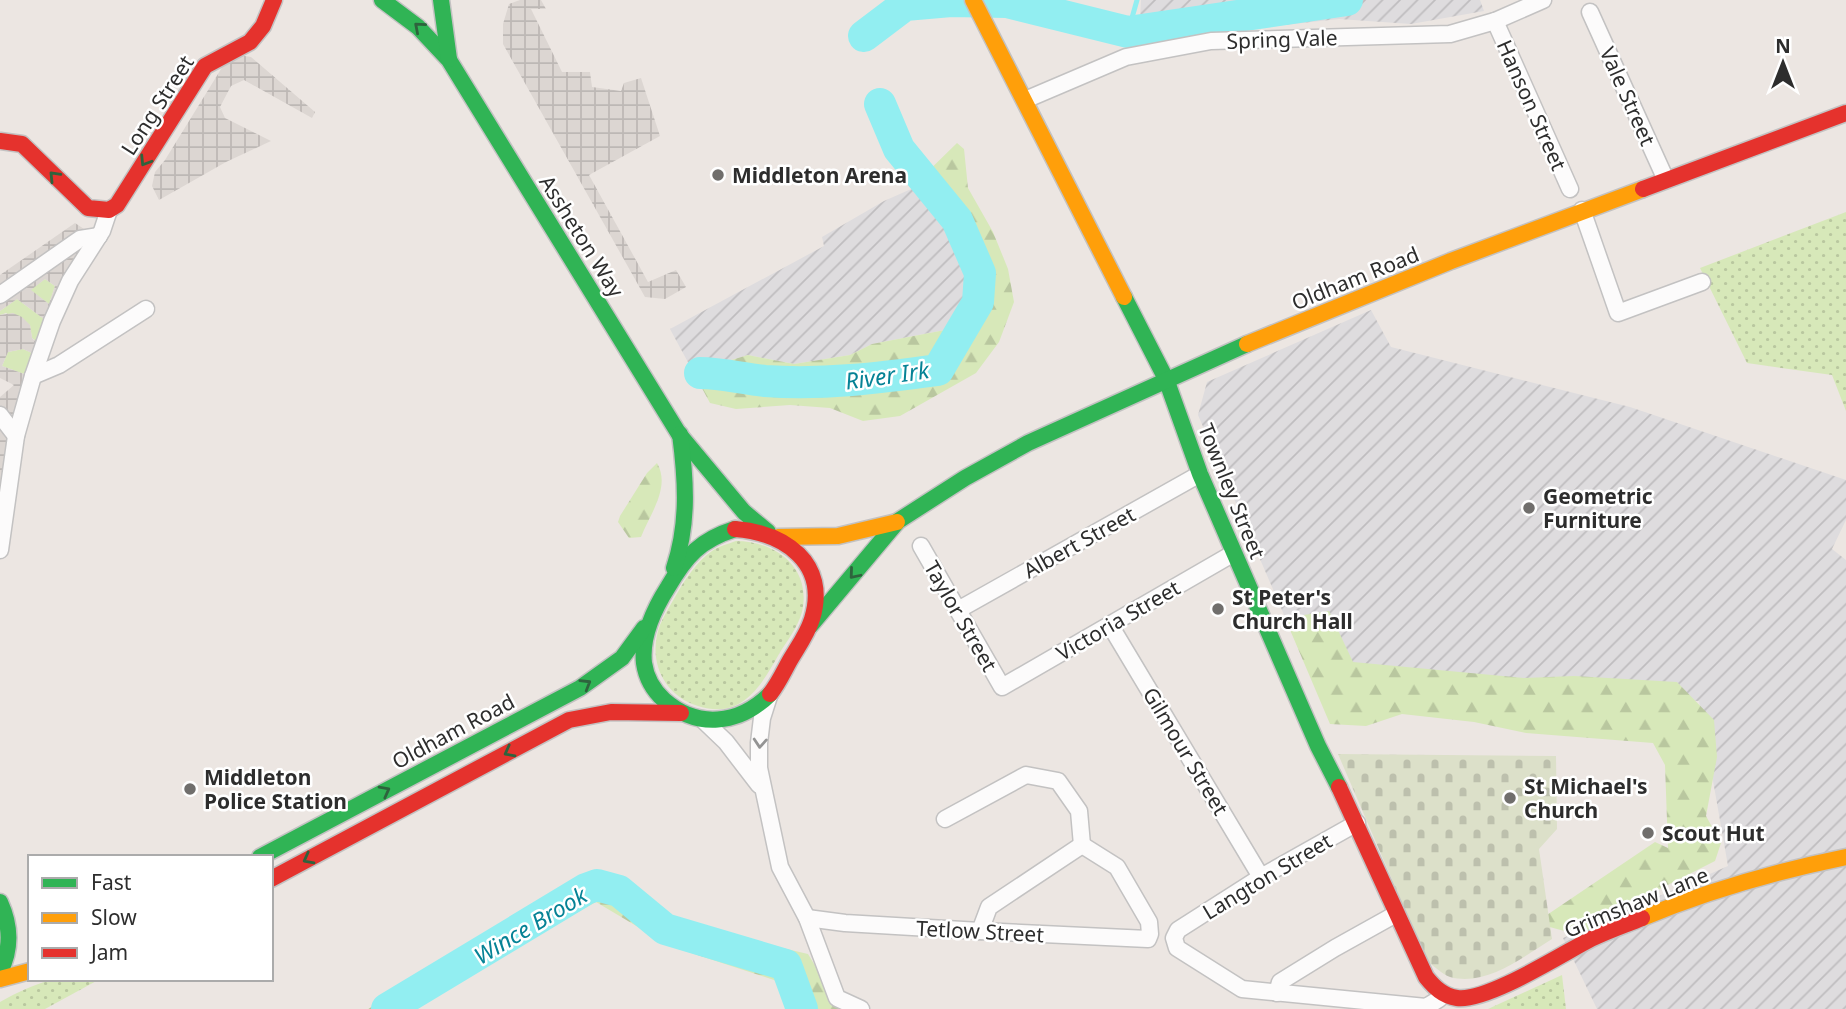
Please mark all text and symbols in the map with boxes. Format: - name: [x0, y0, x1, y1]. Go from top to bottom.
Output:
- one-way arrow: [414, 23, 427, 35]
- street label: Spring Vale: [1226, 23, 1338, 55]
- north arrow: [1748, 28, 1818, 98]
- text: N: [1775, 33, 1791, 59]
- street label: Hanson Street: [1491, 35, 1573, 175]
- street label: Vale Street: [1594, 42, 1662, 150]
- street label: Long Street: [114, 49, 200, 160]
- one-way arrow: [141, 153, 154, 166]
- place label: Middleton Arena: [732, 161, 907, 189]
- marker: Middleton Arena: [710, 167, 726, 183]
- street label: Assheton Way: [533, 170, 631, 302]
- one-way arrow: [50, 172, 62, 184]
- street label: Oldham Road: [1287, 240, 1423, 316]
- water label: River Irk: [843, 353, 933, 397]
- street label: Townley Street: [1192, 419, 1272, 563]
- place label: Geometric Furniture: [1543, 482, 1653, 534]
- street label: Albert Street: [1018, 500, 1140, 584]
- marker: Geometric Furniture: [1521, 500, 1537, 516]
- street label: Taylor Street: [918, 556, 1004, 677]
- one-way arrow: [850, 565, 862, 578]
- street label: Victoria Street: [1051, 573, 1185, 667]
- place label: St Peter's Church Hall: [1232, 583, 1353, 635]
- marker: St Peter's Church Hall: [1210, 601, 1226, 617]
- one-way arrow: [579, 679, 592, 692]
- street label: Gilmour Street: [1137, 682, 1235, 820]
- street label: Oldham Road: [387, 687, 519, 775]
- one-way arrow: [752, 738, 767, 749]
- one-way arrow: [504, 744, 516, 758]
- place label: Middleton Police Station: [204, 763, 347, 815]
- place label: St Michael's Church: [1524, 772, 1648, 824]
- marker: Middleton Police Station: [182, 781, 198, 797]
- one-way arrow: [378, 785, 390, 799]
- marker: St Michael's Church: [1502, 790, 1518, 806]
- place label: Scout Hut: [1662, 819, 1765, 847]
- marker: Scout Hut: [1640, 825, 1656, 841]
- street label: Langton Street: [1197, 826, 1337, 926]
- one-way arrow: [303, 851, 316, 865]
- legend: [28, 855, 273, 981]
- street label: Grimshaw Lane: [1560, 860, 1712, 944]
- text: Fast: [91, 868, 132, 896]
- water label: Wince Brook: [468, 878, 594, 971]
- text: Slow: [91, 903, 137, 931]
- street label: Tetlow Street: [915, 914, 1045, 948]
- text: Jam: [89, 938, 128, 966]

